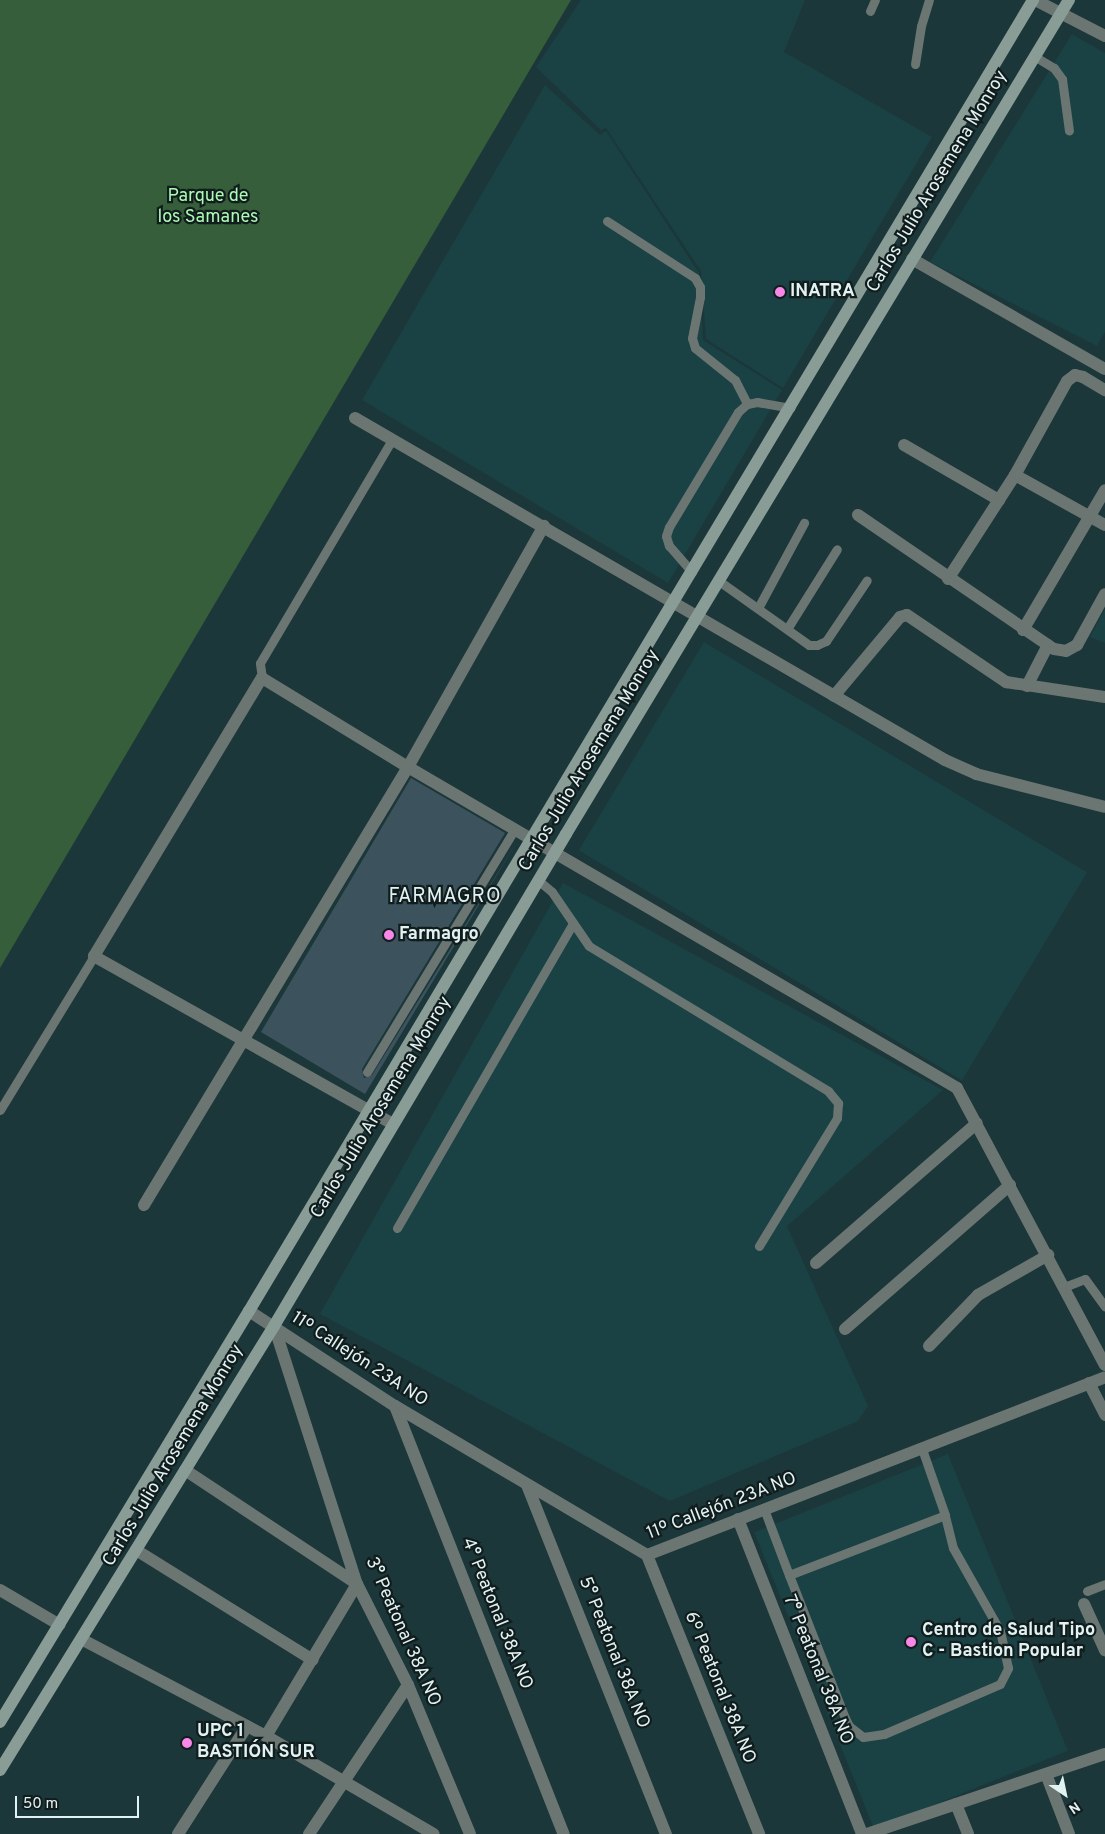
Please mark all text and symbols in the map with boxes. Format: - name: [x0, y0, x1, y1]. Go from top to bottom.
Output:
- street label: Carlos Julio Arosemena Monroy: [863, 67, 1013, 297]
- park label: Parque de los Samanes: [157, 187, 259, 230]
- place label: INATRA: [790, 281, 855, 303]
- marker: INATRA: [774, 286, 786, 298]
- street label: Carlos Julio Arosemena Monroy: [515, 646, 665, 876]
- district label: FARMAGRO: [387, 885, 503, 909]
- place label: Farmagro: [399, 924, 479, 946]
- marker: Farmagro: [383, 929, 395, 941]
- street label: Carlos Julio Arosemena Monroy: [307, 993, 457, 1223]
- street label: 11º Callejón 23A NO: [286, 1308, 432, 1412]
- street label: Carlos Julio Arosemena Monroy: [99, 1341, 249, 1571]
- street label: 11º Callejón 23A NO: [644, 1468, 800, 1546]
- street label: 4° Peatonal 38A NO: [456, 1535, 536, 1693]
- street label: 3° Peatonal 38A NO: [359, 1554, 445, 1710]
- street label: 5° Peatonal 38A NO: [573, 1574, 653, 1732]
- street label: 7° Peatonal 38A NO: [777, 1592, 857, 1748]
- street label: 6º Peatonal 38A NO: [679, 1609, 759, 1767]
- place label: Centro de Salud Tipo C - Bastion Popular: [922, 1621, 1095, 1664]
- marker: Centro de Salud Tipo C - Bastion Popular: [904, 1635, 918, 1649]
- place label: UPC 1 BASTIÓN SUR: [197, 1722, 315, 1765]
- marker: UPC 1 BASTIÓN SUR: [181, 1737, 193, 1749]
- north arrow: [1040, 1769, 1090, 1819]
- scale bar: [18, 1786, 141, 1818]
- text: 50 m: [23, 1795, 58, 1814]
- text: N: [1065, 1797, 1083, 1817]

